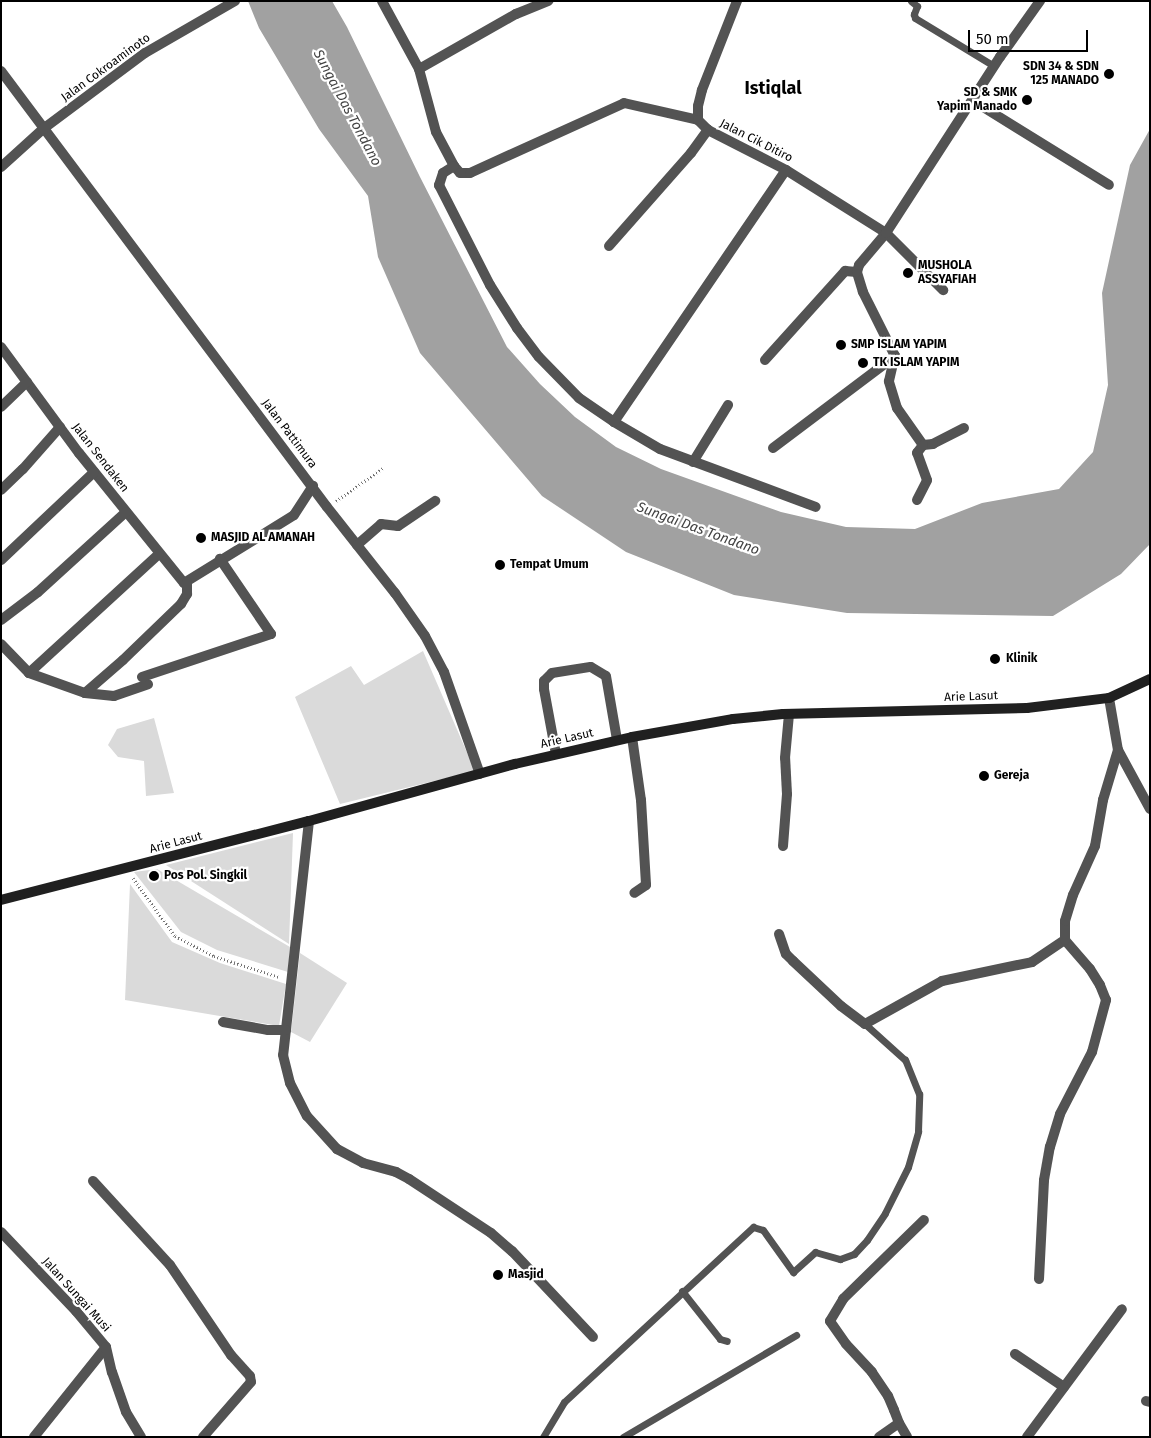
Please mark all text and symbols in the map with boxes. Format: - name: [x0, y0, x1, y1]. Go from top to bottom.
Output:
- scale bar: [971, 20, 1091, 52]
- text: 50 m: [976, 30, 1009, 48]
- street label: Jalan Cokroaminoto: [59, 31, 153, 105]
- water label: Sungai Das Tondano: [309, 47, 385, 169]
- place label: SDN 34 & SDN 125 MANADO: [1023, 60, 1099, 88]
- marker: SDN 34 & SDN 125 MANADO: [1103, 68, 1115, 80]
- district label: Istiqlal: [744, 77, 802, 99]
- place label: SD & SMK Yapim Manado: [937, 86, 1017, 114]
- marker: SD & SMK Yapim Manado: [1021, 94, 1033, 106]
- street label: Jalan Cik Ditiro: [717, 116, 795, 166]
- place label: MUSHOLA ASSYAFIAH: [918, 259, 976, 287]
- marker: MUSHOLA ASSYAFIAH: [902, 267, 914, 279]
- place label: SMP ISLAM YAPIM: [851, 338, 947, 352]
- marker: SMP ISLAM YAPIM: [835, 339, 847, 351]
- place label: TK ISLAM YAPIM: [873, 356, 959, 370]
- marker: TK ISLAM YAPIM: [857, 357, 869, 369]
- street label: Jalan Pattimura: [258, 396, 320, 472]
- street label: Jalan Sendaken: [69, 421, 131, 495]
- water label: Sungai Das Tondano: [634, 499, 762, 559]
- place label: MASJID AL AMANAH: [211, 531, 315, 545]
- marker: MASJID AL AMANAH: [195, 532, 207, 544]
- place label: Tempat Umum: [510, 558, 589, 572]
- marker: Tempat Umum: [494, 559, 506, 571]
- marker: Klinik: [988, 652, 1002, 666]
- place label: Klinik: [1006, 652, 1037, 666]
- street label: Arie Lasut: [944, 689, 998, 705]
- street label: Arie Lasut: [539, 726, 595, 752]
- place label: Gereja: [994, 769, 1029, 783]
- marker: Gereja: [978, 770, 990, 782]
- street label: Arie Lasut: [148, 829, 204, 857]
- place label: Pos Pol. Singkil: [164, 869, 247, 883]
- marker: Pos Pol. Singkil: [148, 870, 160, 882]
- street label: Jalan Sungai Musi: [39, 1255, 113, 1335]
- place label: Masjid: [508, 1268, 544, 1282]
- marker: Masjid: [492, 1269, 504, 1281]

